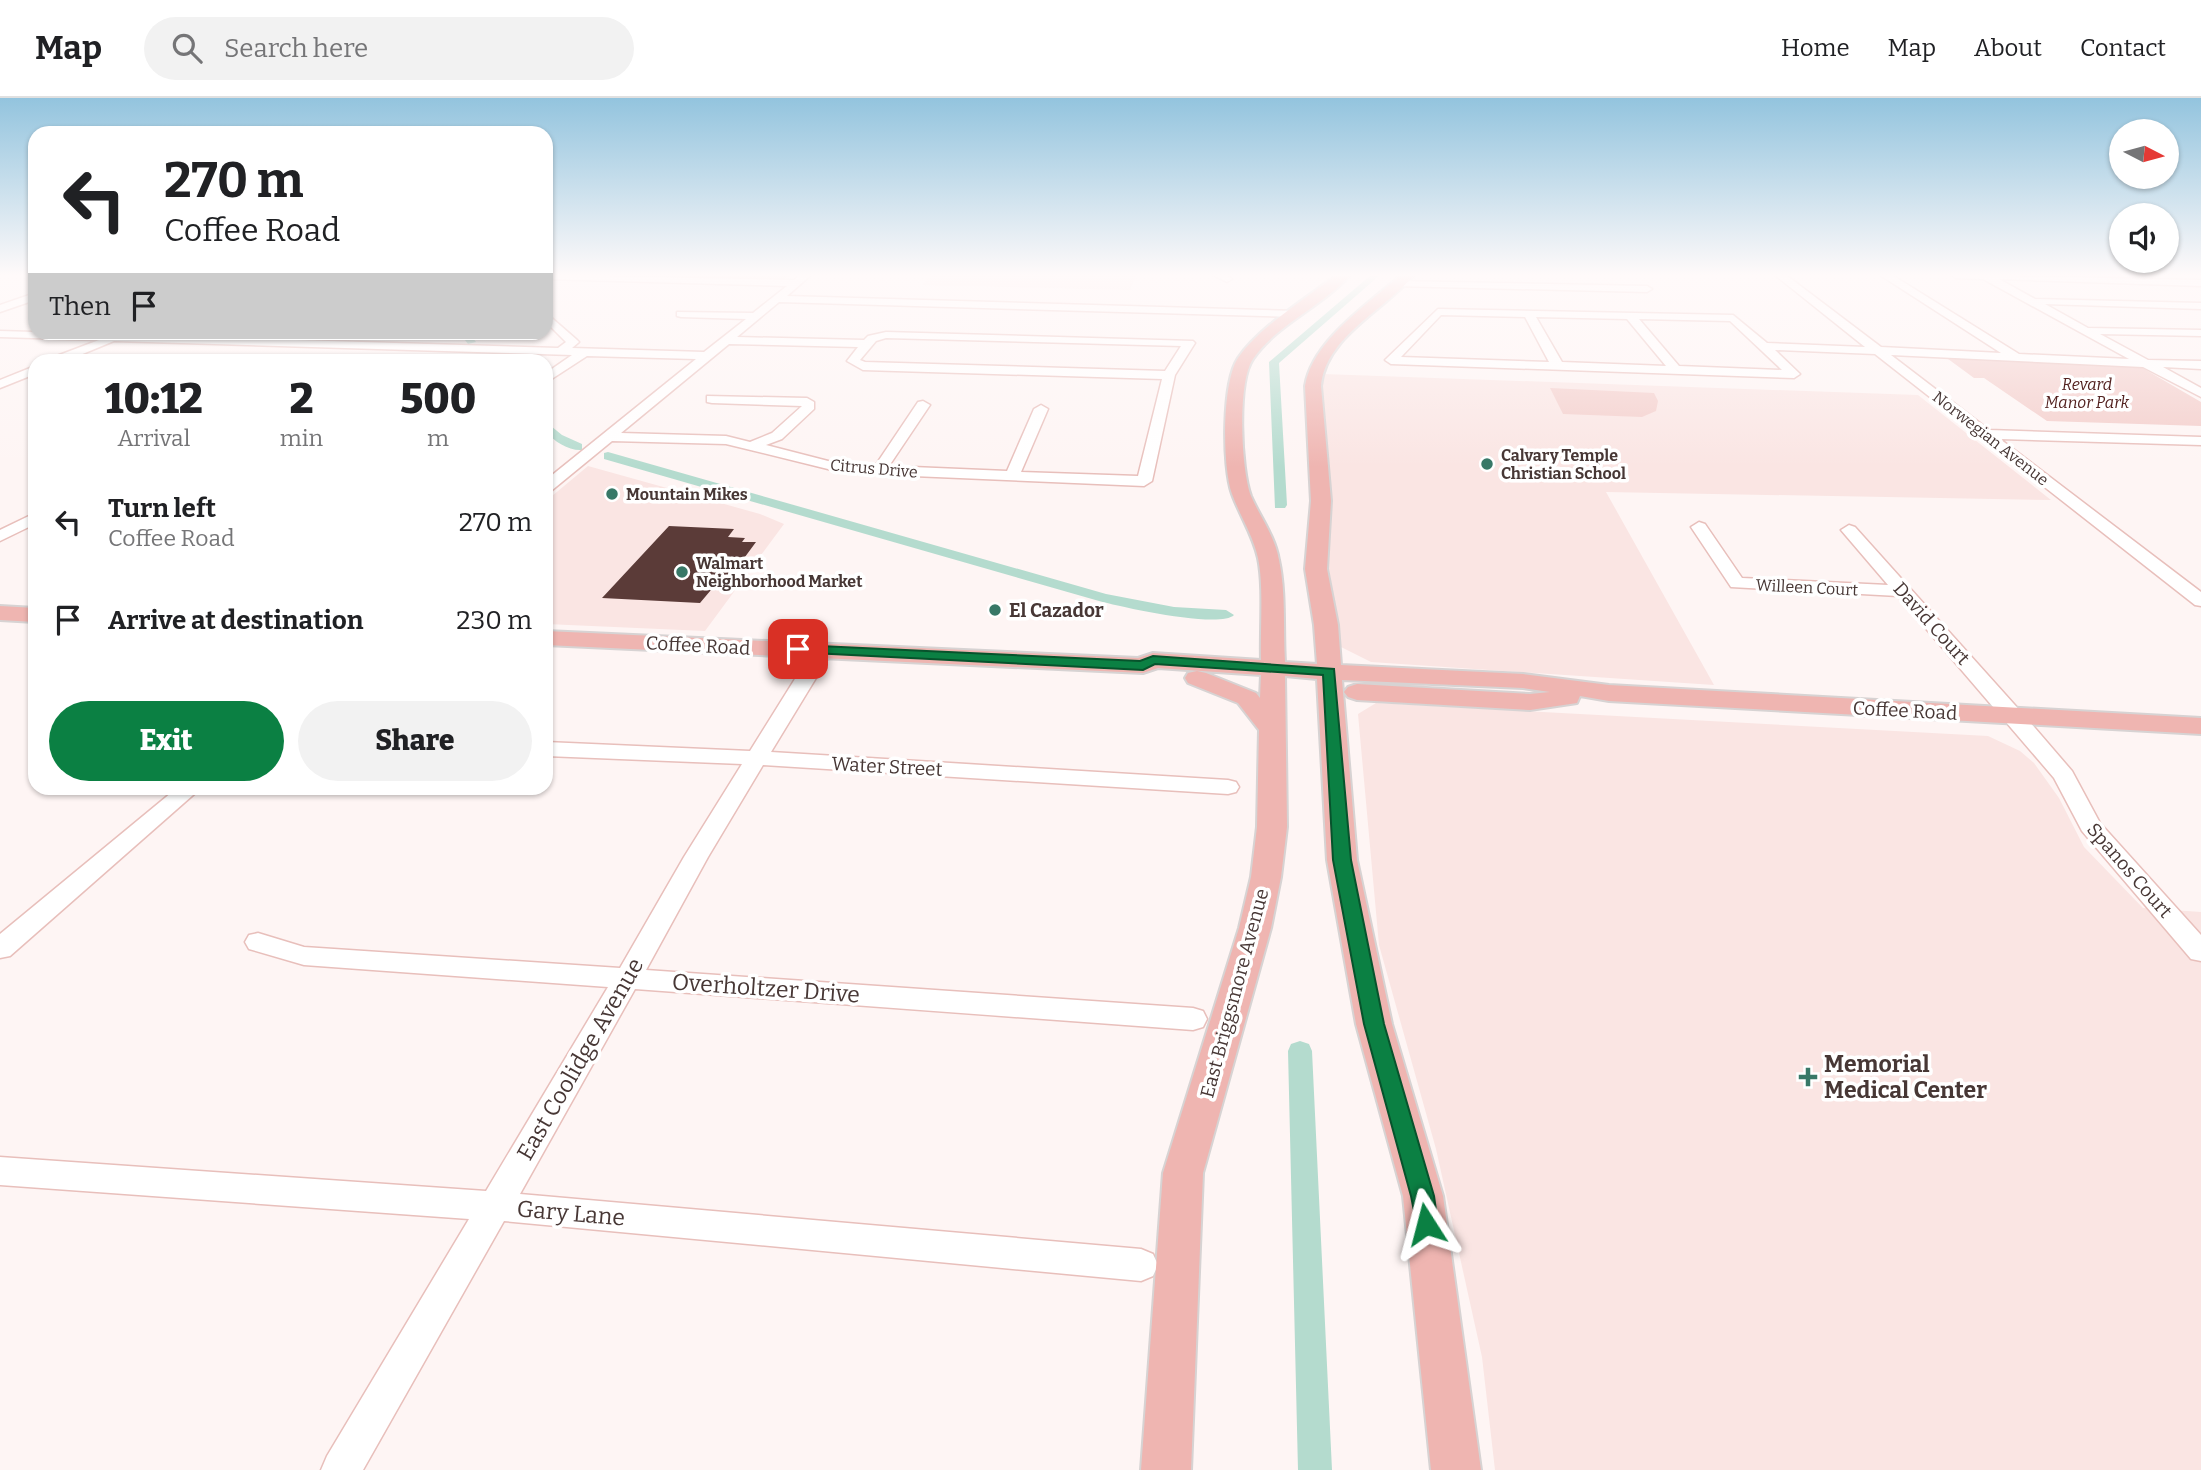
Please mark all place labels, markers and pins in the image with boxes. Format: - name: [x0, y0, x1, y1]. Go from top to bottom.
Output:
- place label: Calvary Temple Christian School: [1501, 446, 1626, 483]
- marker: Calvary Temple Christian School: [1479, 456, 1495, 472]
- place label: Mountain Mikes: [626, 485, 748, 504]
- marker: Mountain Mikes: [604, 486, 620, 502]
- place label: Walmart Neighborhood Market: [696, 554, 863, 591]
- marker: Walmart Neighborhood Market: [674, 564, 690, 580]
- place label: El Cazador: [1009, 599, 1104, 622]
- marker: El Cazador: [987, 602, 1003, 618]
- pin: [768, 619, 828, 679]
- place label: Memorial Medical Center: [1824, 1050, 1987, 1104]
- marker: Memorial Medical Center: [1798, 1067, 1818, 1087]

